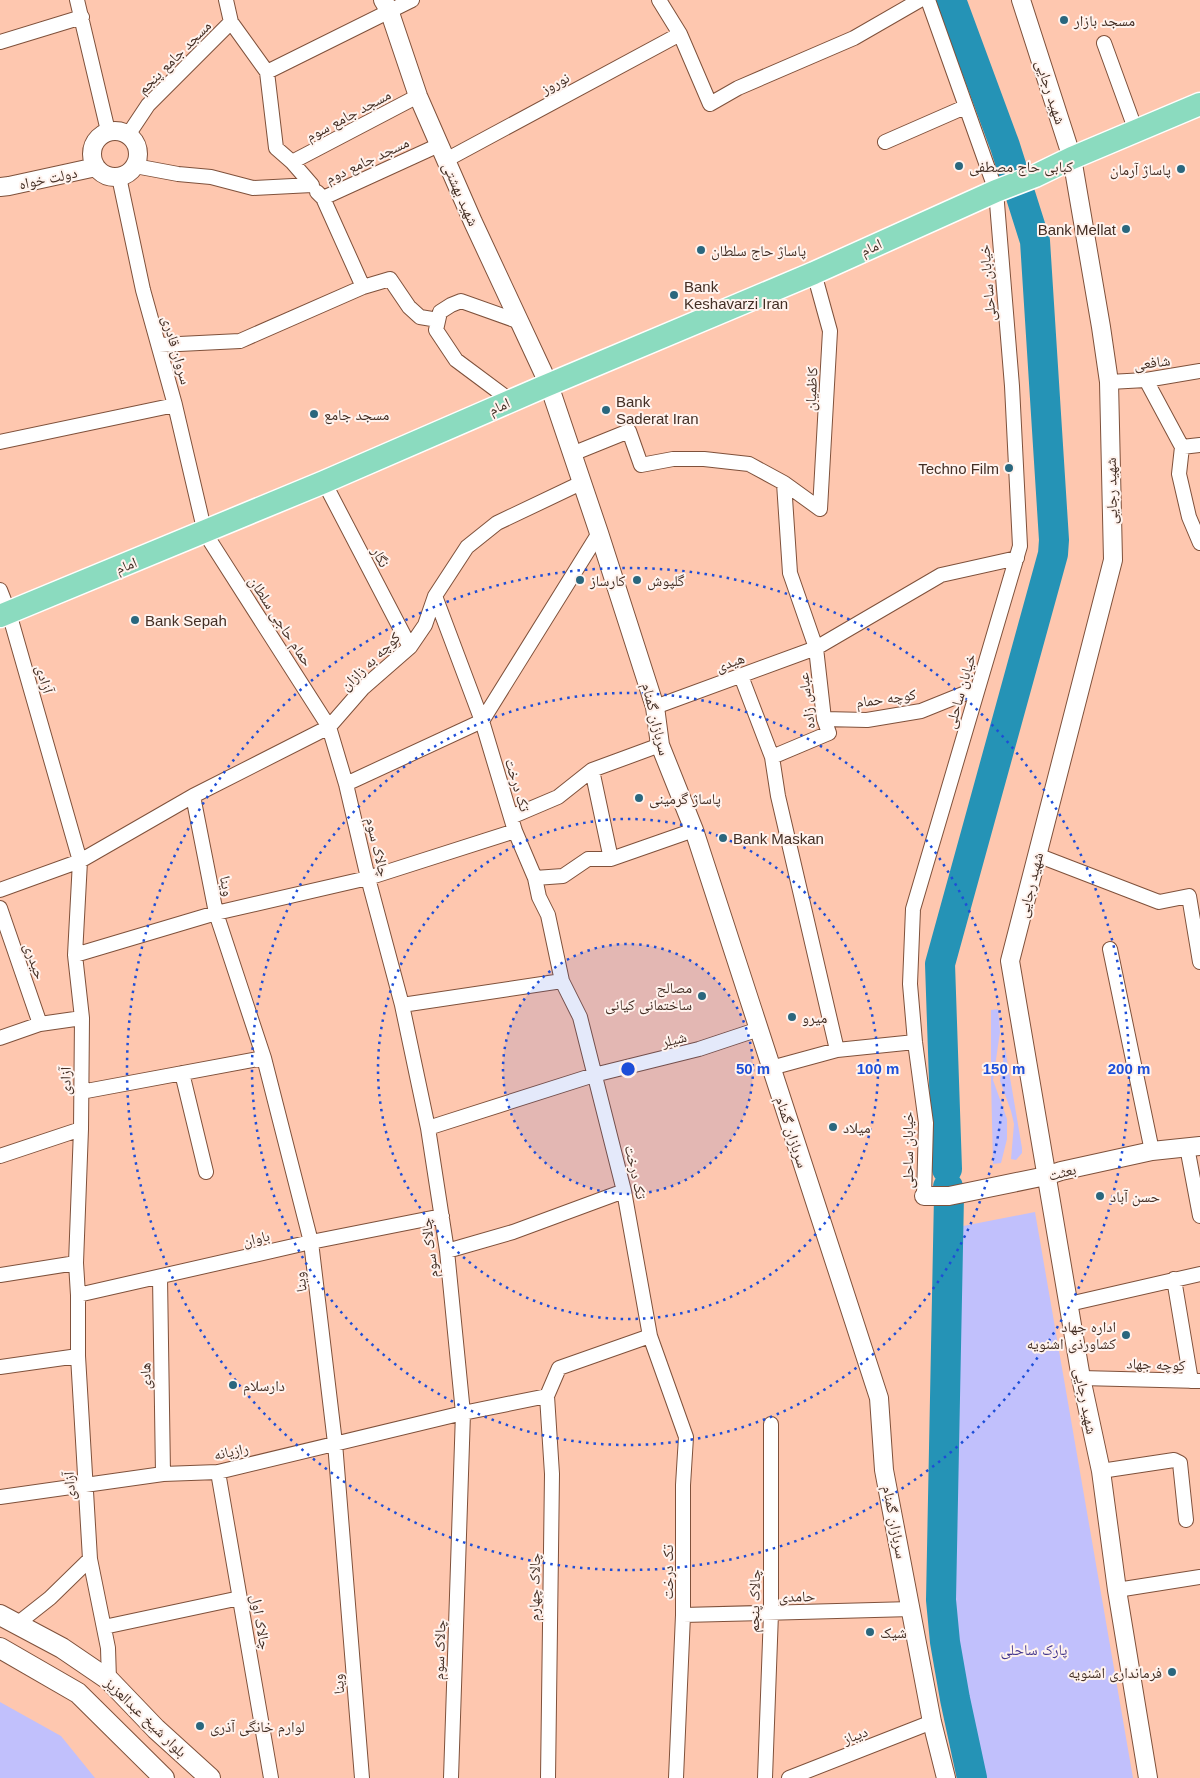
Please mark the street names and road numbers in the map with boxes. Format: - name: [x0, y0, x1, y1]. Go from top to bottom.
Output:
- street label: مسجد جامع پنجم: [134, 17, 216, 99]
- street label: شهید رجایی: [1031, 58, 1069, 127]
- street label: نوروز: [537, 69, 573, 99]
- street label: مسجد جامع سوم: [303, 85, 394, 146]
- street label: مسجد جامع دوم: [323, 133, 412, 189]
- street label: شهید بهشتی: [438, 160, 483, 229]
- street label: دولت خواه: [17, 164, 79, 193]
- street label: امام: [858, 235, 885, 261]
- street label: خیابان ساحلی: [975, 243, 1001, 322]
- street label: سروان قادری: [157, 314, 195, 387]
- street label: شافعی: [1133, 351, 1172, 375]
- street label: کاظمیان: [801, 367, 823, 412]
- street label: امام: [486, 394, 513, 420]
- street label: شهید رجایی: [1102, 457, 1122, 525]
- street label: نگار: [367, 543, 393, 571]
- street label: امام: [113, 553, 140, 579]
- street label: حمام حاجی سلطان: [244, 573, 317, 671]
- street label: کوچه به زازان: [337, 628, 405, 695]
- street label: هیدی: [713, 649, 747, 677]
- street label: خیابان ساحلی: [941, 651, 981, 731]
- street label: آزادی: [31, 663, 57, 697]
- street label: عباس زاده: [794, 671, 820, 730]
- street label: سربازان گمنام: [637, 681, 673, 758]
- street label: کوچه حمام: [855, 685, 917, 713]
- street label: تک درخت: [501, 756, 534, 815]
- street label: چالاک سوم: [361, 816, 393, 879]
- street label: شهید رجایی: [1014, 850, 1048, 920]
- street label: وینا: [216, 874, 237, 898]
- street label: حیدری: [19, 941, 49, 982]
- street label: شیلر: [659, 1028, 689, 1051]
- street label: آزادی: [56, 1065, 76, 1095]
- street label: سربازان گمنام: [771, 1094, 812, 1171]
- street label: خیابان ساحلی: [899, 1111, 918, 1188]
- street label: تک درخت: [621, 1143, 651, 1201]
- street label: بعثت: [1046, 1160, 1078, 1184]
- street label: چالاک سوم: [417, 1216, 443, 1279]
- street label: باوان: [241, 1227, 272, 1251]
- street label: وینا: [290, 1271, 311, 1293]
- street label: کوچه جهاد: [1126, 1354, 1186, 1375]
- street label: هادی: [136, 1362, 156, 1390]
- street label: شهید رجایی: [1069, 1367, 1101, 1436]
- street label: رازیانه: [212, 1439, 250, 1464]
- street label: آزادی: [60, 1470, 80, 1501]
- street label: سربازان گمنام: [878, 1484, 910, 1560]
- street label: تک درخت: [659, 1544, 677, 1599]
- street label: چالاک چهارم: [525, 1552, 545, 1621]
- street label: چالاک پنجم: [745, 1569, 765, 1633]
- street label: حامدی: [779, 1587, 816, 1607]
- street label: چالاک اول: [246, 1593, 274, 1652]
- street label: چالاک سوم: [429, 1619, 451, 1681]
- street label: بلوار شیخ عبدالعزیز: [99, 1673, 190, 1762]
- street label: وینا: [329, 1673, 348, 1695]
- street label: دیباز: [839, 1723, 870, 1749]

